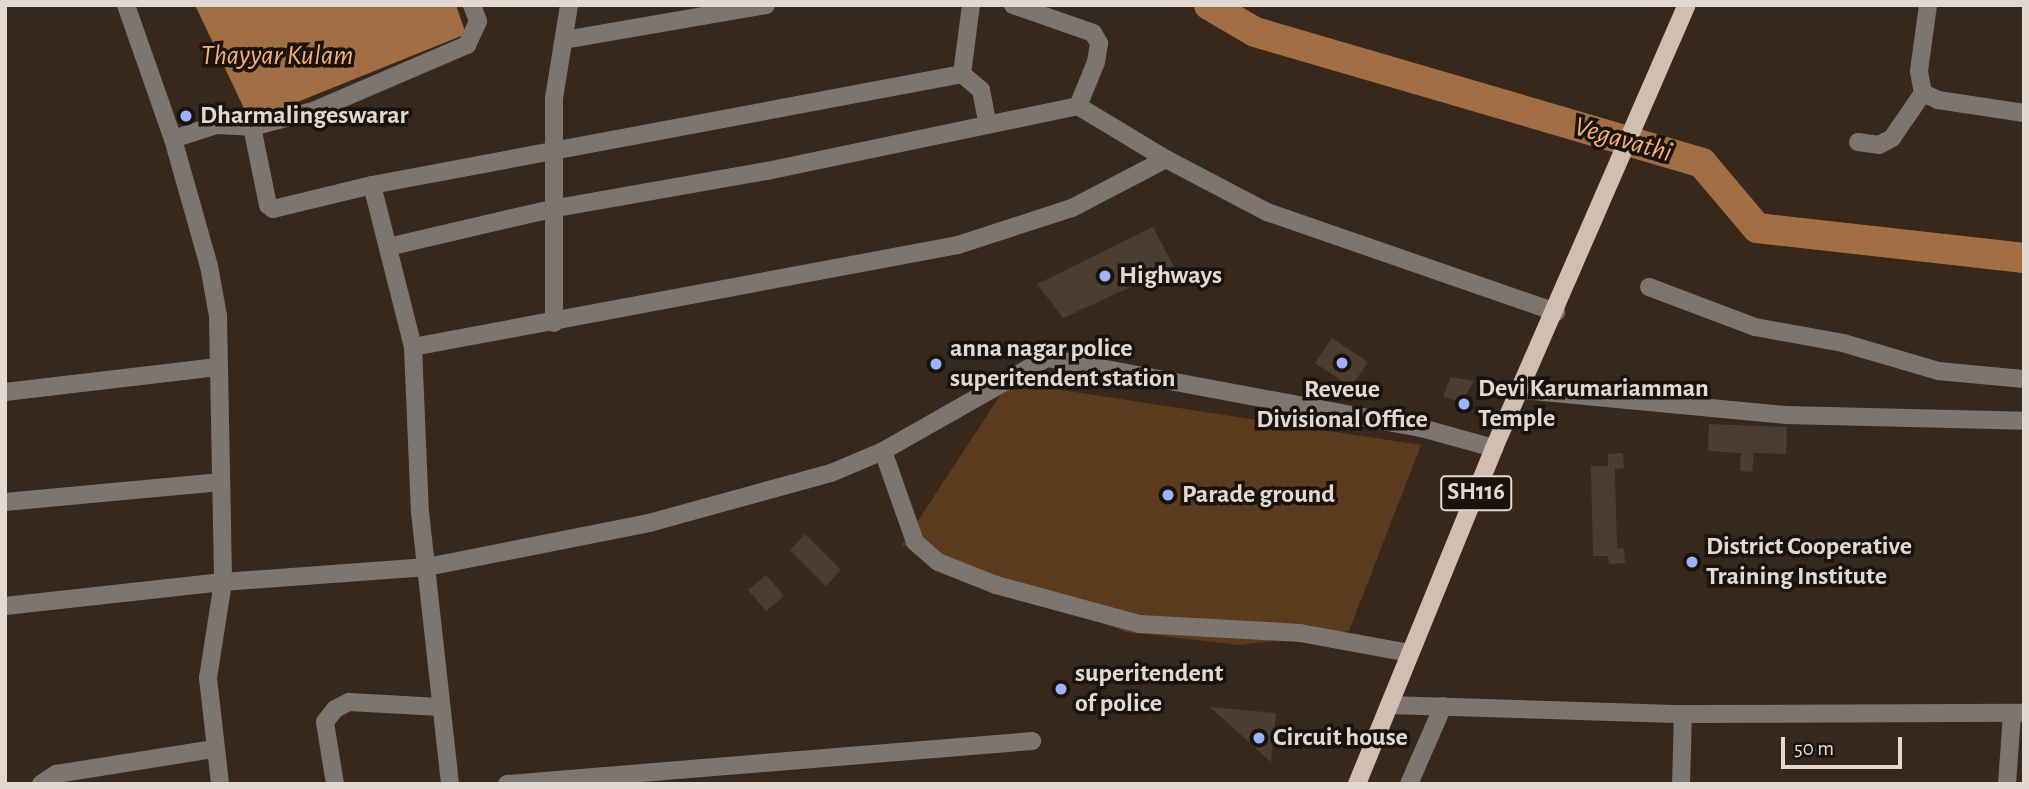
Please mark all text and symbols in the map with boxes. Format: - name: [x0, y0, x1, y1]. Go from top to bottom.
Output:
- water label: Thayyar Kulam: [201, 39, 353, 73]
- place label: Dharmalingeswarar: [200, 100, 409, 132]
- marker: Dharmalingeswarar: [178, 108, 194, 124]
- water label: Vegavathi: [1570, 110, 1676, 170]
- place label: Highways: [1119, 260, 1222, 292]
- marker: Highways: [1097, 268, 1113, 284]
- place label: anna nagar police superitendent station: [950, 333, 1175, 394]
- marker: Reveue Divisional Office: [1334, 355, 1350, 371]
- marker: anna nagar police superitendent station: [928, 356, 944, 372]
- place label: Devi Karumariamman Temple: [1478, 373, 1709, 434]
- place label: Reveue Divisional Office: [1256, 374, 1428, 436]
- marker: Devi Karumariamman Temple: [1456, 396, 1472, 412]
- road number: SH116: [1439, 472, 1513, 514]
- place label: Parade ground: [1182, 479, 1335, 511]
- marker: Parade ground: [1160, 487, 1176, 503]
- place label: District Cooperative Training Institute: [1706, 531, 1912, 592]
- marker: District Cooperative Training Institute: [1684, 554, 1700, 570]
- place label: superitendent of police: [1075, 658, 1223, 720]
- marker: superitendent of police: [1053, 681, 1069, 697]
- place label: Circuit house: [1273, 722, 1408, 754]
- scale bar: [1784, 722, 1905, 766]
- marker: Circuit house: [1251, 730, 1267, 746]
- text: 50 m: [1794, 738, 1834, 759]

